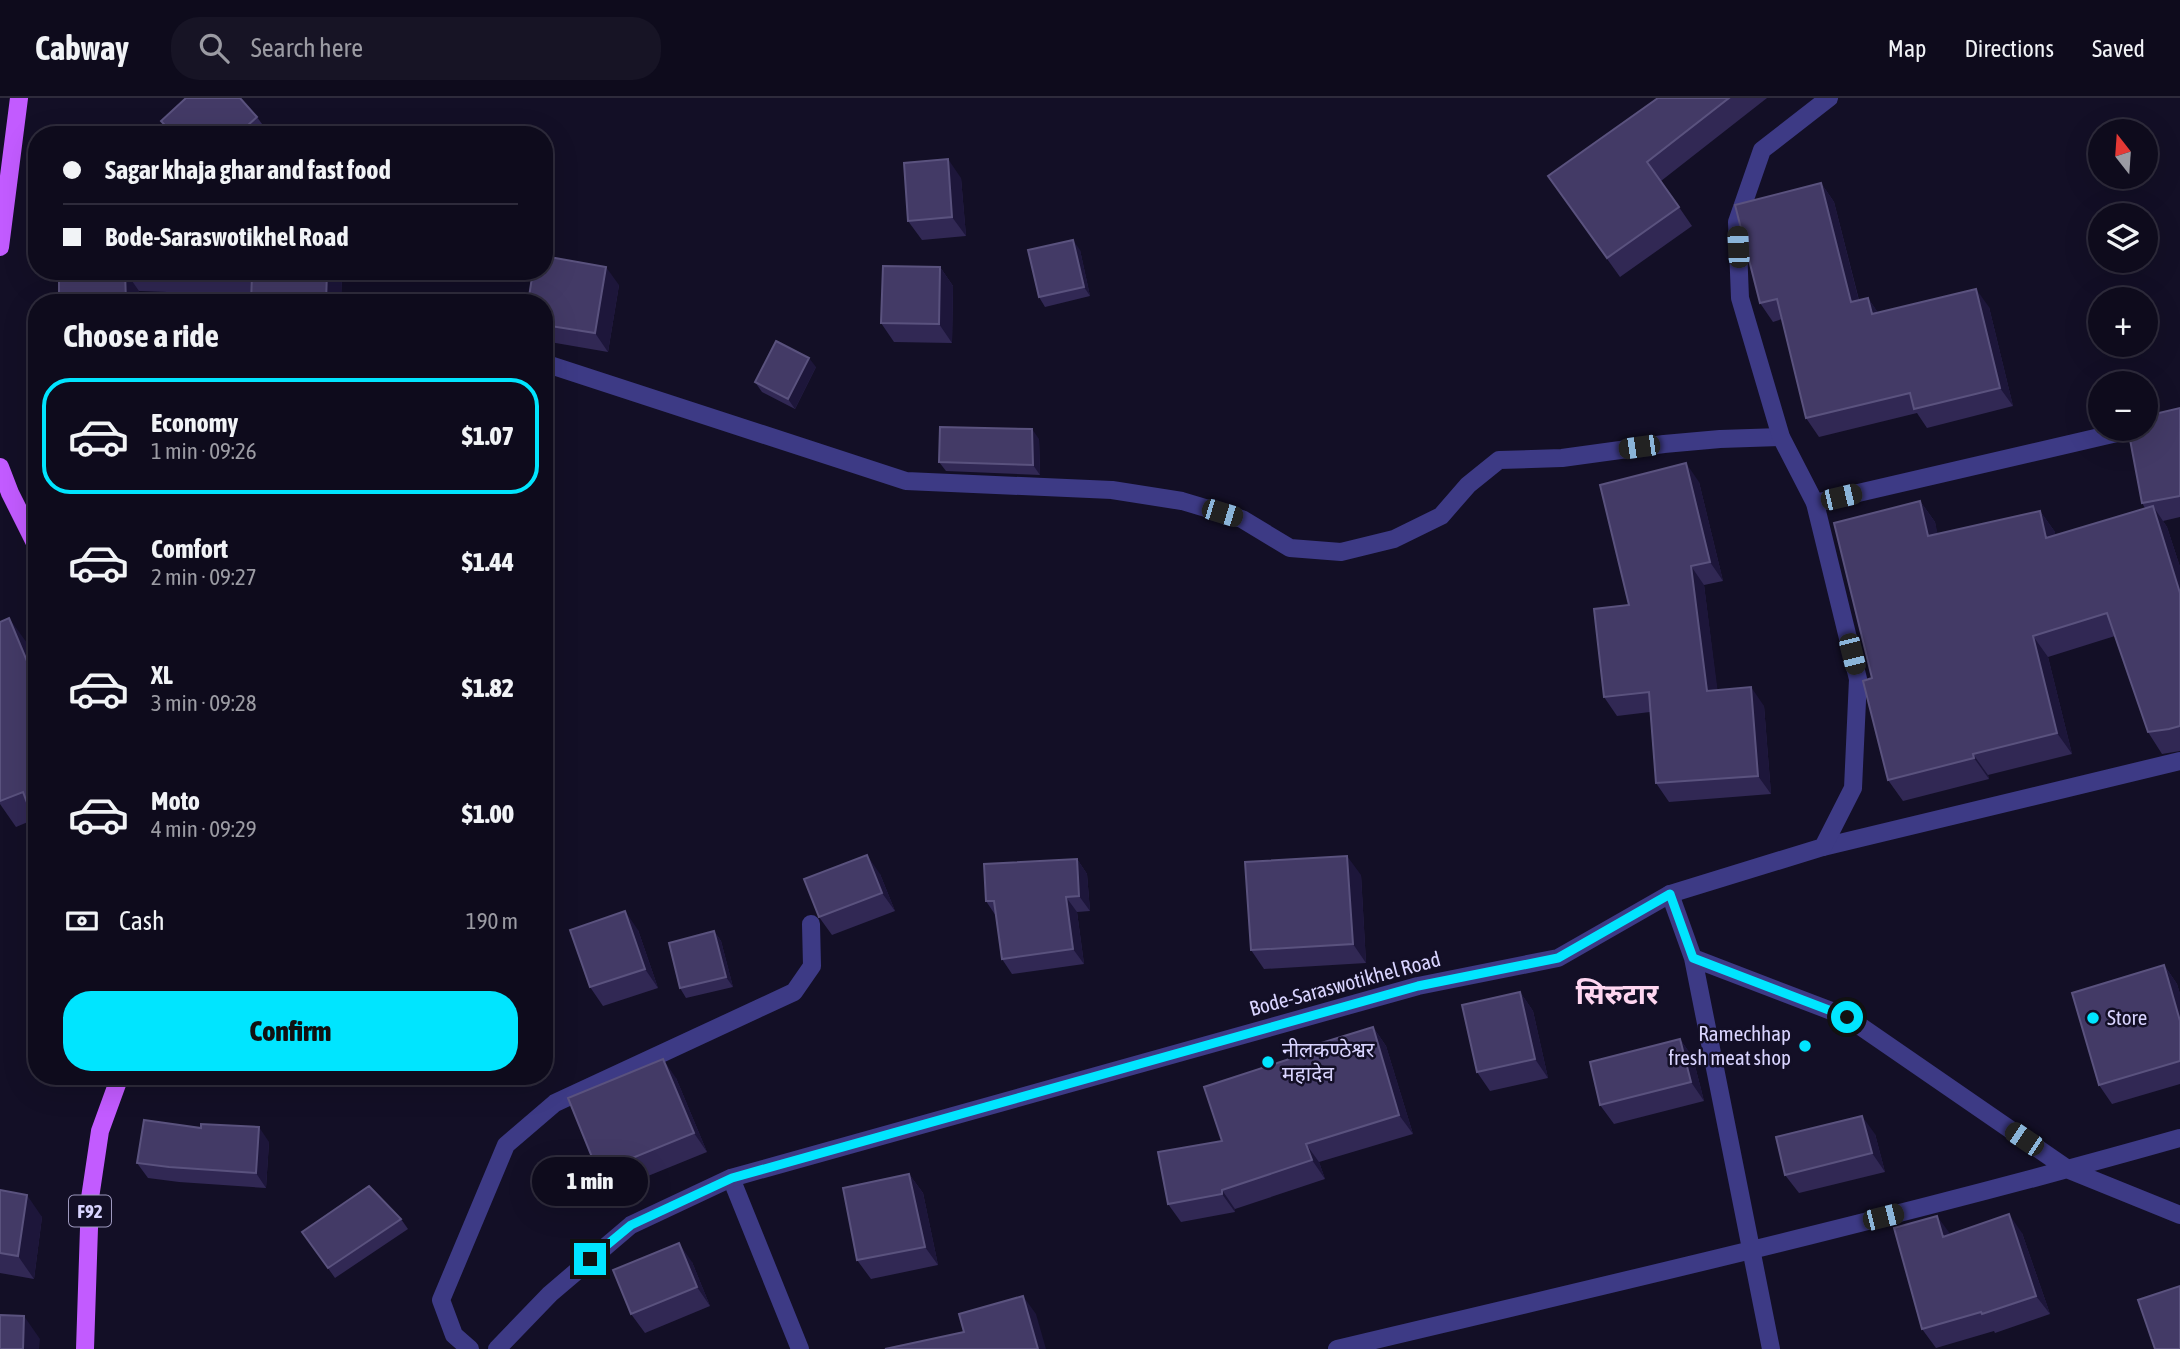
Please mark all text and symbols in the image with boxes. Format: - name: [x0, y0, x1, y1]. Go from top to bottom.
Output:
- search box: [171, 17, 661, 80]
- text: Cabway: [35, 29, 129, 67]
- icon: search: [195, 29, 233, 67]
- text: Search here: [251, 33, 363, 63]
- text: Map: [1888, 35, 1926, 62]
- text: Directions: [1964, 35, 2054, 62]
- text: Saved: [2092, 35, 2145, 62]
- north arrow: [2088, 119, 2158, 189]
- map controls: [2088, 119, 2158, 441]
- text: Sagar khaja ghar and fast food: [105, 155, 391, 185]
- button: layers: [2088, 203, 2158, 273]
- text: Bode-Saraswotikhel Road: [105, 222, 349, 252]
- car: [1727, 225, 1750, 269]
- button: +: [2088, 287, 2158, 357]
- text: Choose a ride: [63, 317, 219, 354]
- button: −: [2088, 371, 2158, 441]
- icon: car: [67, 405, 130, 468]
- text: Economy: [151, 408, 238, 438]
- text: $1.07: [462, 421, 514, 451]
- car: [1617, 434, 1662, 460]
- text: 1 min · 09:26: [151, 438, 257, 464]
- car: [1819, 482, 1864, 512]
- car: [1199, 497, 1246, 529]
- icon: car: [67, 531, 130, 594]
- text: Comfort: [151, 534, 228, 564]
- text: $1.44: [462, 547, 514, 577]
- text: 2 min · 09:27: [151, 564, 257, 590]
- car: [1837, 631, 1868, 677]
- icon: car: [67, 657, 130, 720]
- text: XL: [151, 660, 173, 690]
- text: $1.82: [462, 673, 514, 703]
- text: 3 min · 09:28: [151, 690, 257, 716]
- icon: car: [67, 783, 130, 846]
- text: Moto: [151, 786, 200, 816]
- text: $1.00: [462, 799, 514, 829]
- text: 4 min · 09:29: [151, 816, 257, 842]
- icon: cash: [63, 902, 101, 940]
- text: Cash: [119, 906, 165, 936]
- text: 190 m: [466, 908, 518, 934]
- street label: Bode-Saraswotikhel Road: [1247, 946, 1443, 1020]
- district label: सिरुटार: [1576, 978, 1659, 1010]
- button: Confirm: [63, 991, 518, 1071]
- route start: [1831, 1001, 1863, 1033]
- place label: Store: [2107, 1005, 2147, 1029]
- marker: Store: [2085, 1010, 2101, 1026]
- place label: Ramechhap fresh meat shop: [1668, 1021, 1791, 1069]
- place label: नीलकण्ठेश्वर महादेव: [1282, 1037, 1375, 1085]
- marker: Ramechhap fresh meat shop: [1797, 1038, 1813, 1054]
- marker: नीलकण्ठेश्वर महादेव: [1260, 1054, 1276, 1070]
- car: [2001, 1119, 2048, 1159]
- callout: 1 min: [532, 1158, 648, 1206]
- text: 1 min: [567, 1168, 613, 1194]
- road number: F92: [69, 1196, 111, 1226]
- car: [1861, 1202, 1906, 1232]
- route end: [574, 1243, 606, 1275]

